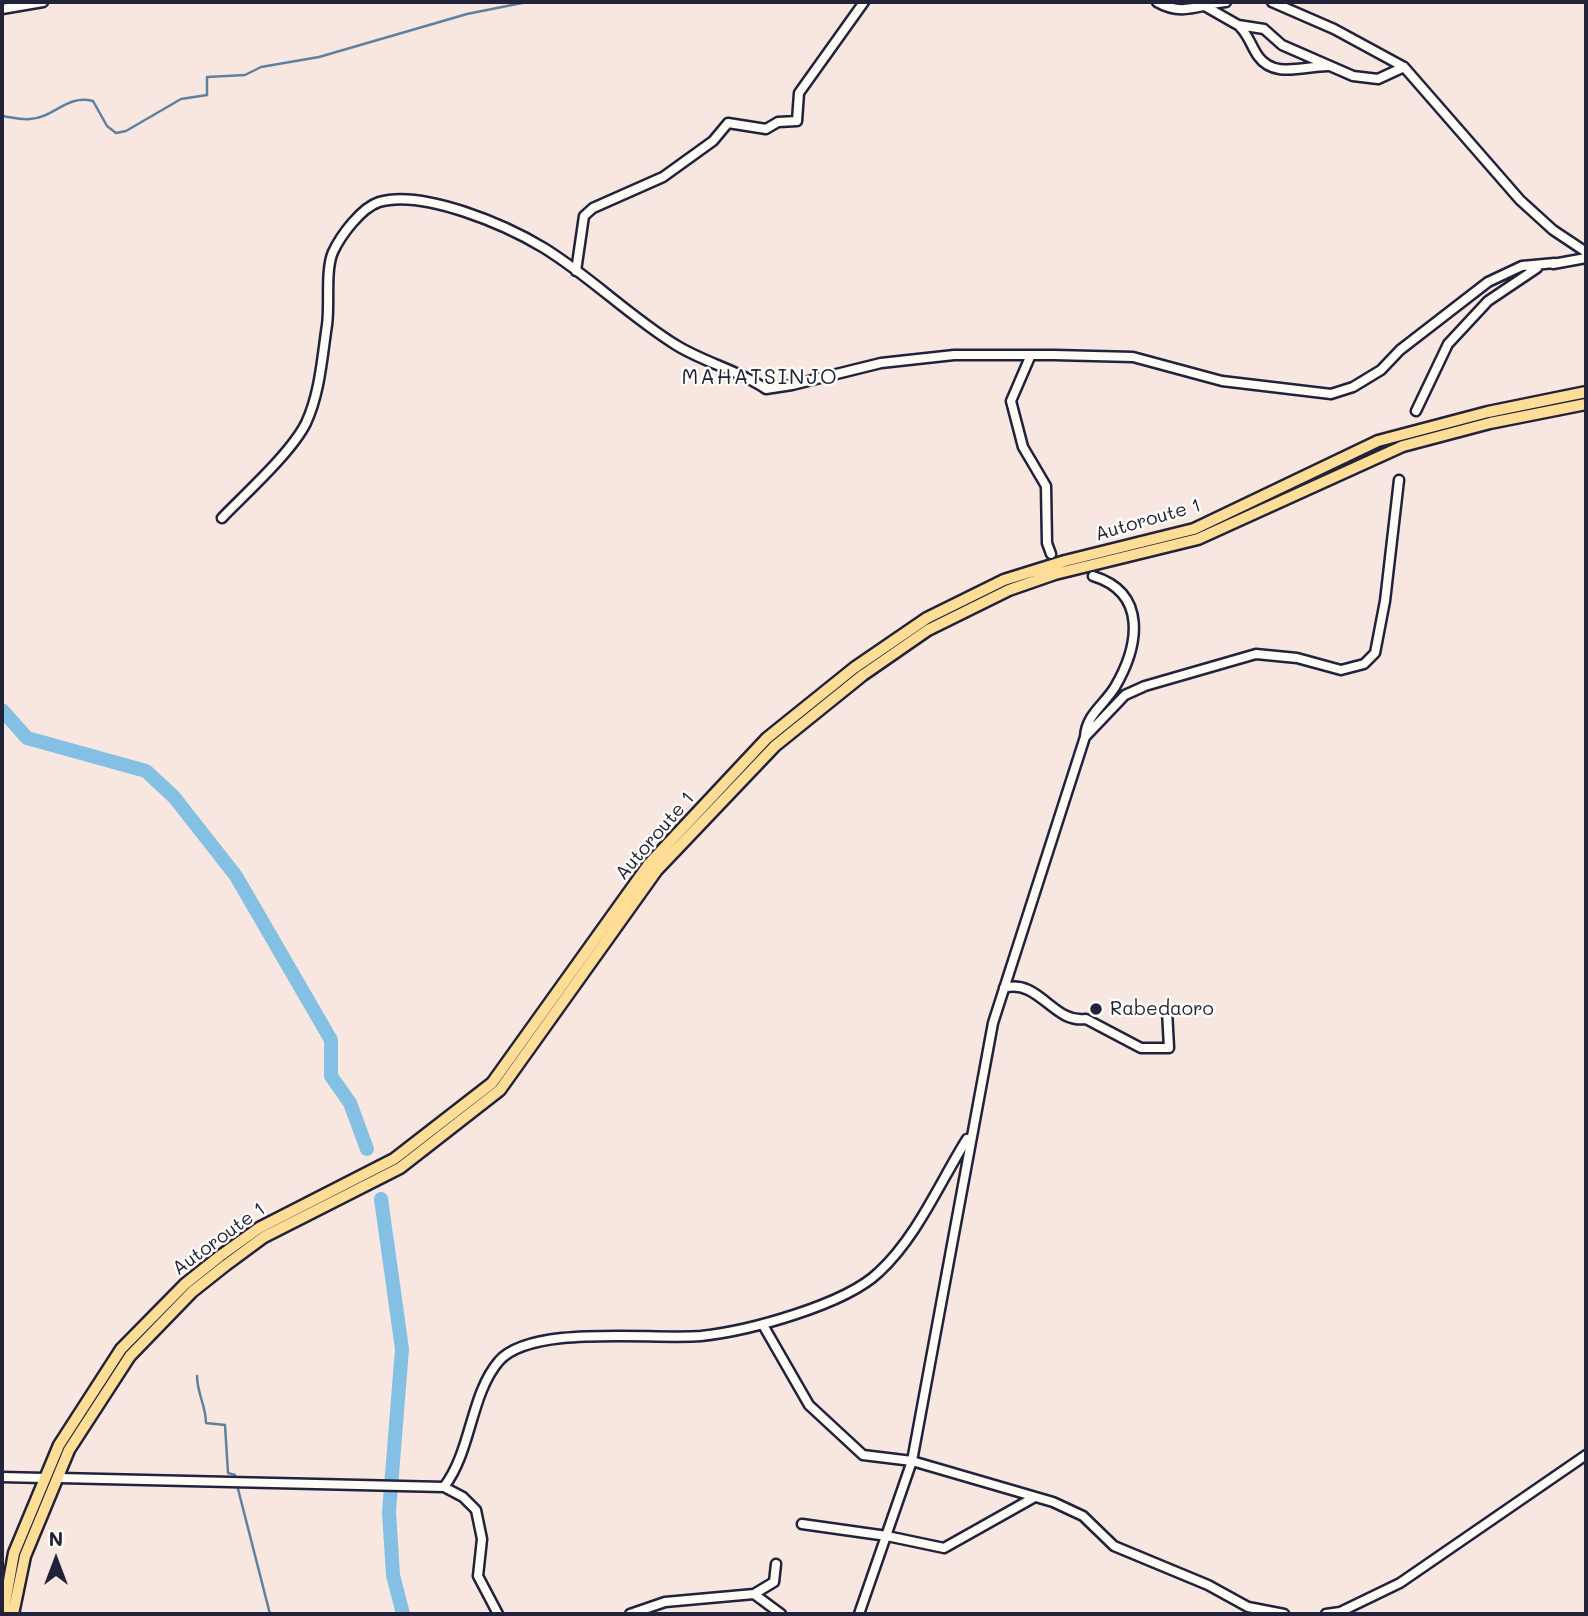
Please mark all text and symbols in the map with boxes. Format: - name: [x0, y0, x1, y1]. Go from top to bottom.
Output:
- district label: MAHATSINJO: [683, 365, 837, 391]
- street label: Autoroute 1: [1092, 494, 1204, 546]
- street label: Autoroute 1: [611, 787, 699, 885]
- place label: Rabedaoro: [1110, 998, 1214, 1020]
- marker: Rabedaoro: [1088, 1001, 1104, 1017]
- street label: Autoroute 1: [168, 1198, 270, 1280]
- north arrow: [21, 1525, 91, 1595]
- text: N: [49, 1526, 63, 1551]

